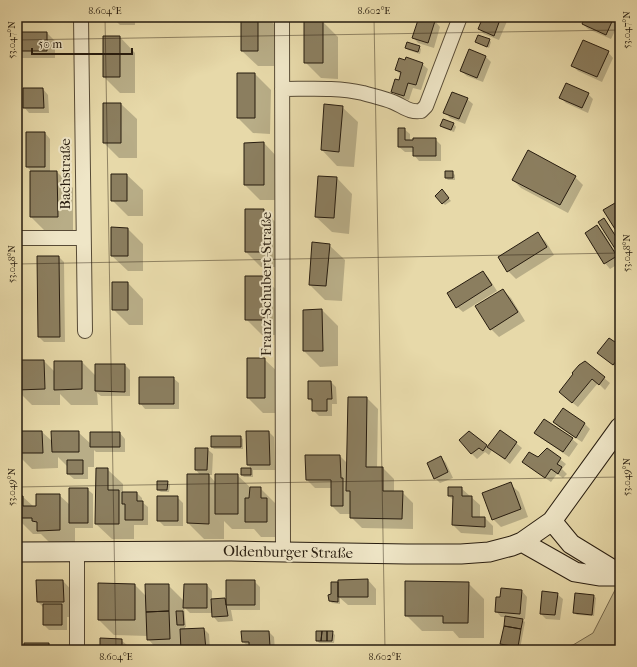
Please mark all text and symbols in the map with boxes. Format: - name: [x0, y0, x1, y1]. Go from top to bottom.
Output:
- text: 8.604°E: [88, 5, 122, 17]
- text: 8.602°E: [358, 5, 390, 17]
- text: 53.047°N: [621, 11, 633, 49]
- text: 53.047°N: [6, 21, 18, 59]
- scale bar: [32, 30, 132, 56]
- text: 50 m: [38, 37, 62, 51]
- street label: Bachstraße: [56, 138, 74, 210]
- street label: Franz-Schubert-Straße: [257, 211, 275, 356]
- text: 53.048°N: [621, 234, 633, 272]
- text: 53.048°N: [6, 245, 18, 283]
- text: 53.049°N: [621, 458, 633, 496]
- text: 53.049°N: [6, 468, 18, 506]
- street label: Oldenburger Straße: [223, 542, 354, 562]
- text: 8.604°E: [99, 651, 133, 663]
- text: 8.602°E: [369, 651, 401, 663]

